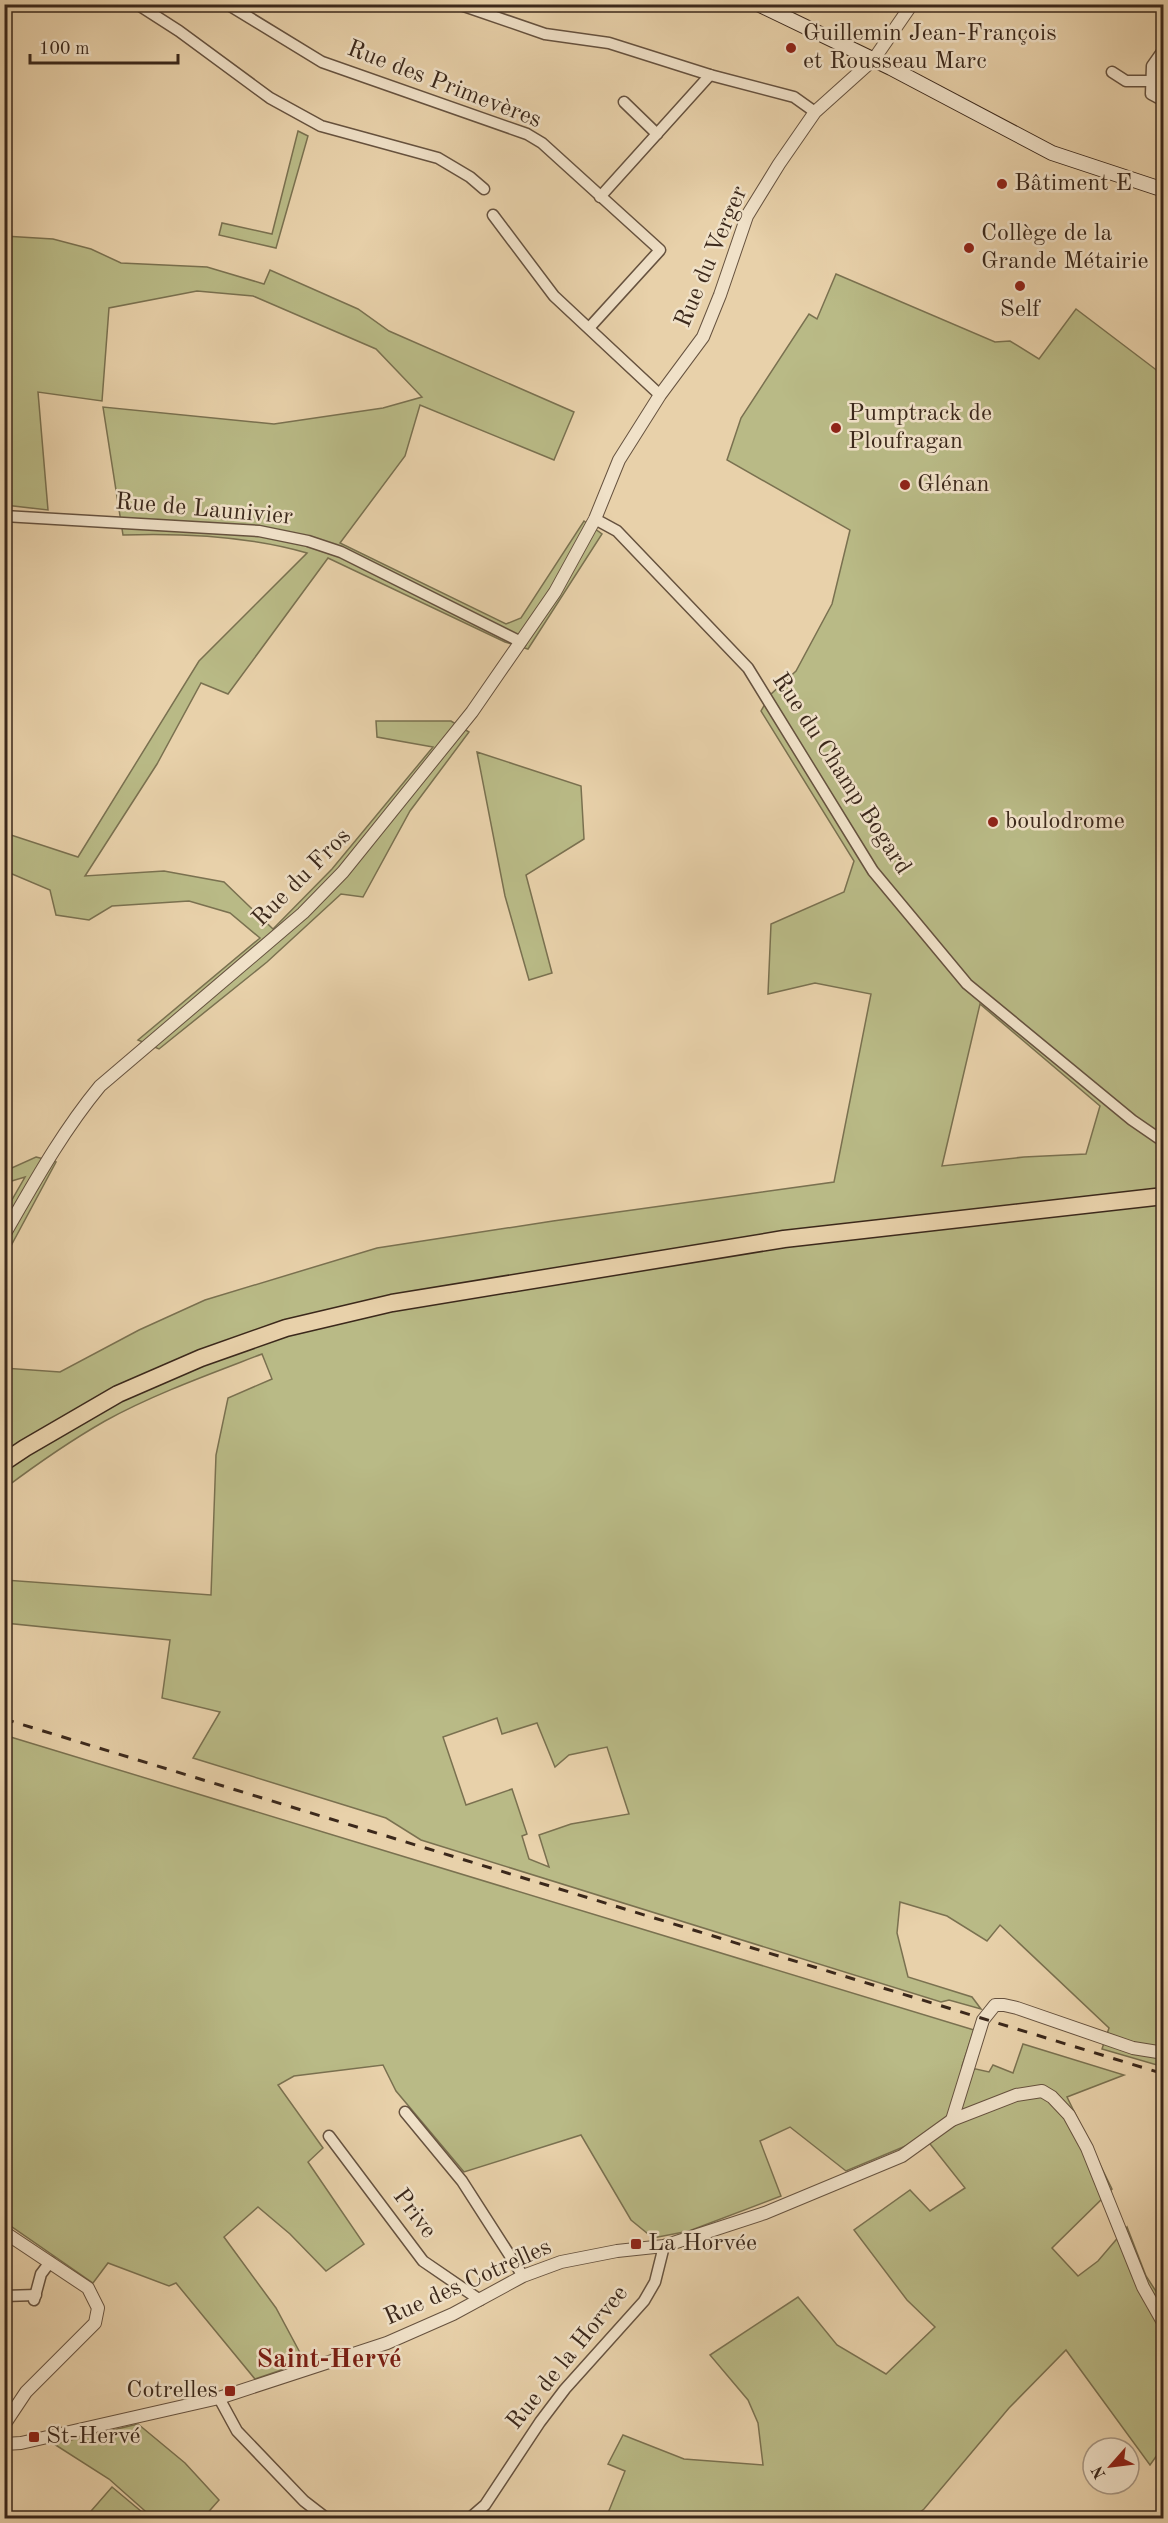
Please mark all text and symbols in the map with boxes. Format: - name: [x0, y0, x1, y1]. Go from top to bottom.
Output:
- place label: Guillemin Jean-François et Rousseau Marc: [803, 22, 1057, 74]
- scale bar: [30, 27, 178, 65]
- street label: Rue des Primevères: [344, 37, 544, 133]
- text: 100 m: [39, 40, 90, 58]
- marker: Guillemin Jean-François et Rousseau Marc: [784, 41, 798, 55]
- place label: Bâtiment E: [1014, 172, 1132, 196]
- marker: Bâtiment E: [995, 177, 1009, 191]
- street label: Rue du Verger: [671, 183, 753, 331]
- place label: Collège de la Grande Métairie: [981, 222, 1148, 274]
- marker: Collège de la Grande Métairie: [962, 241, 976, 255]
- marker: Self: [1013, 279, 1027, 293]
- place label: Self: [1000, 298, 1041, 322]
- place label: Pumptrack de Ploufragan: [848, 402, 992, 454]
- marker: Pumptrack de Ploufragan: [829, 421, 843, 435]
- place label: Glénan: [917, 473, 990, 497]
- marker: Glénan: [898, 478, 912, 492]
- street label: Rue de Launivier: [114, 490, 294, 530]
- street label: Rue du Champ Bogard: [767, 669, 915, 879]
- place label: boulodrome: [1005, 810, 1125, 834]
- marker: boulodrome: [986, 815, 1000, 829]
- street label: Rue du Fros: [248, 824, 356, 932]
- street label: Prive: [388, 2185, 440, 2243]
- place label: La Horvée: [648, 2232, 757, 2256]
- street label: Rue des Cotrelles: [381, 2235, 555, 2331]
- marker: La Horvée: [629, 2237, 643, 2251]
- street label: Rue de la Horvee: [503, 2282, 633, 2434]
- district label: Saint-Hervé: [256, 2346, 402, 2373]
- place label: Cotrelles: [126, 2379, 218, 2403]
- marker: Cotrelles: [223, 2384, 237, 2398]
- place label: St-Hervé: [46, 2425, 141, 2449]
- marker: St-Hervé: [27, 2430, 41, 2444]
- north arrow: [1081, 2436, 1141, 2496]
- text: N: [1089, 2462, 1109, 2481]

